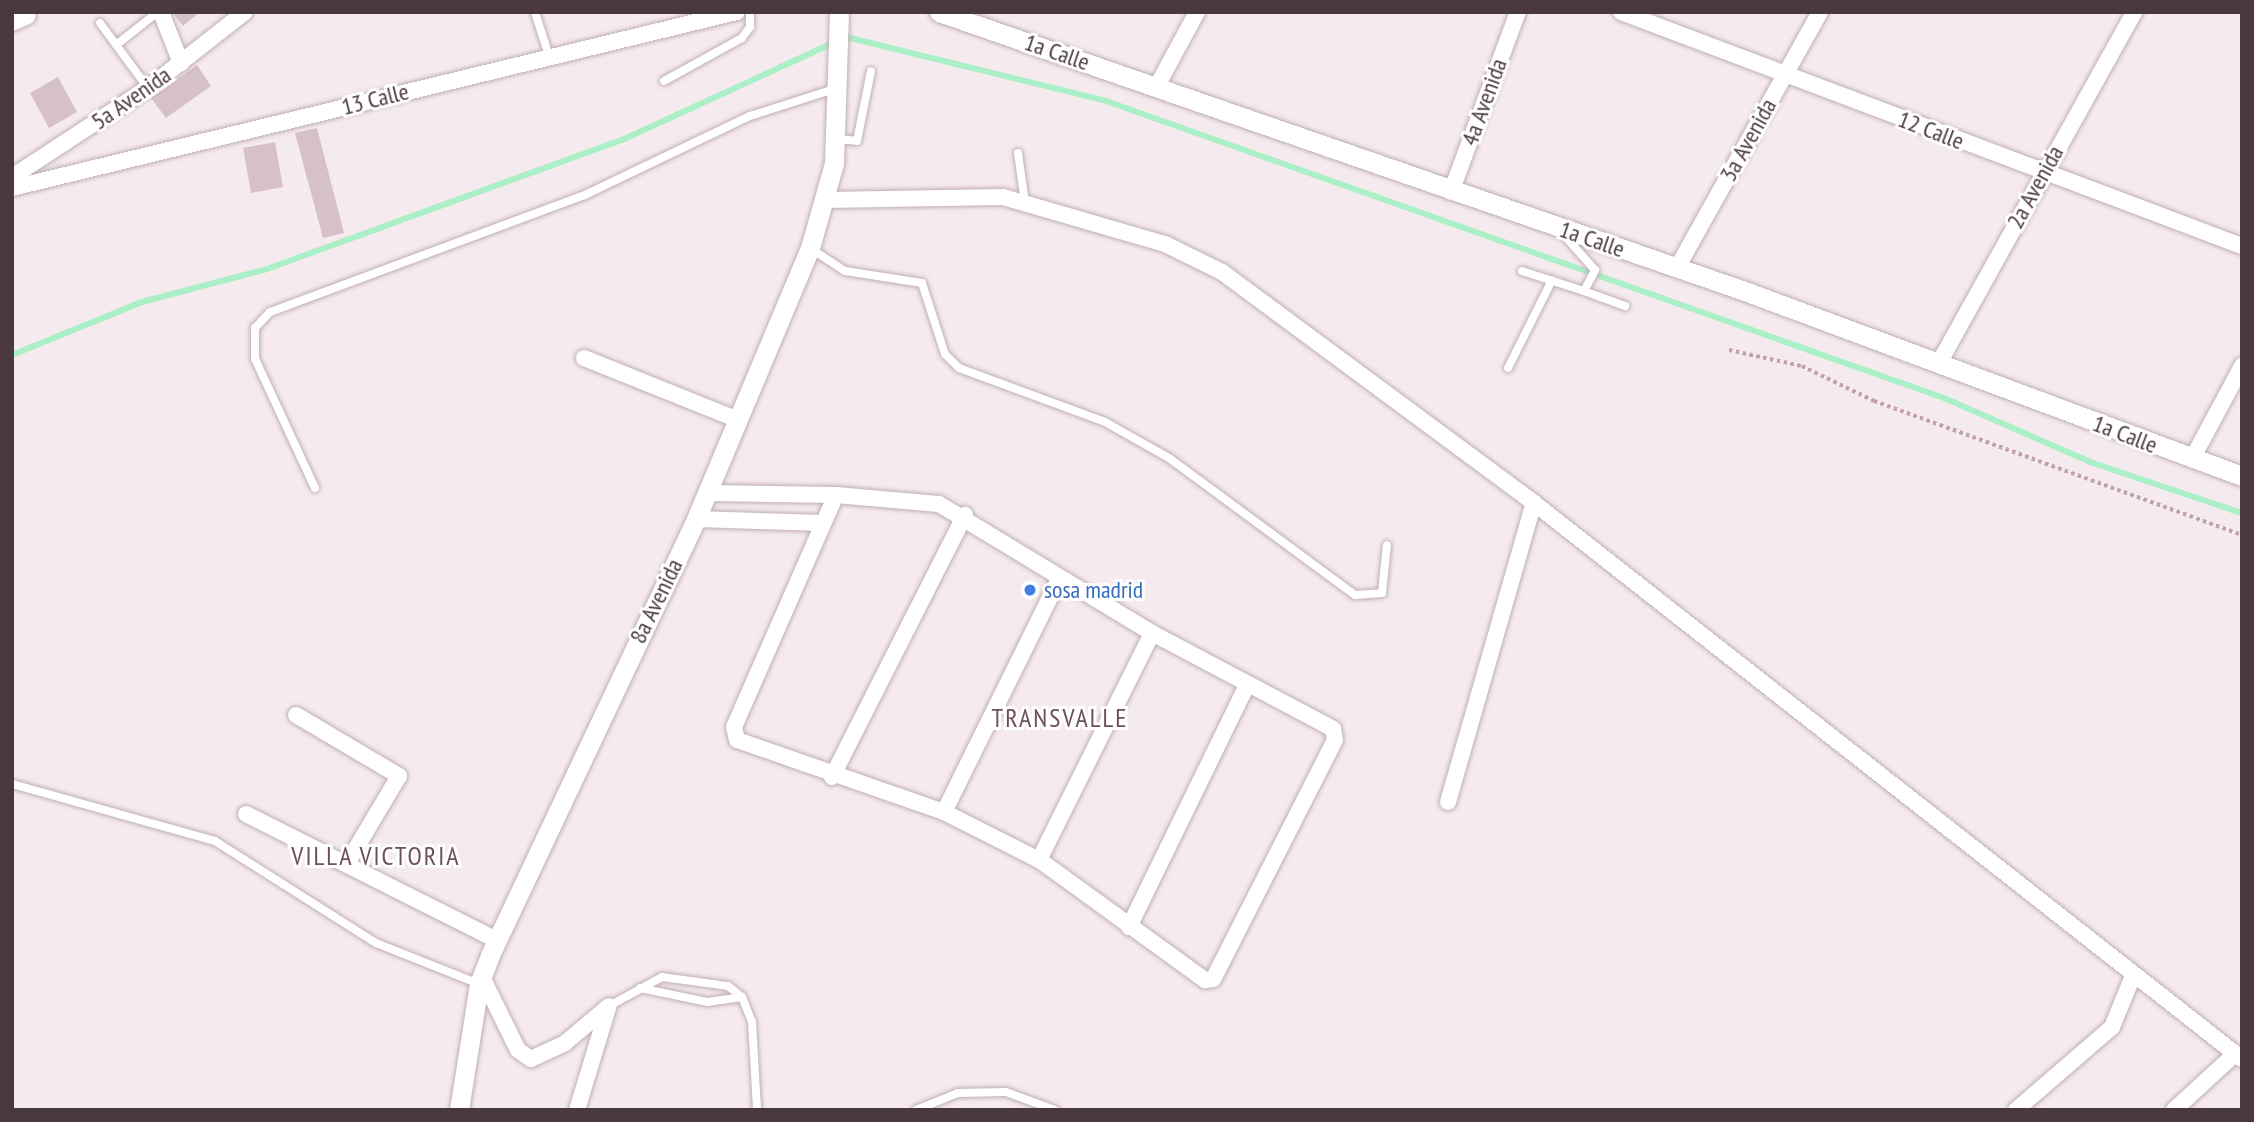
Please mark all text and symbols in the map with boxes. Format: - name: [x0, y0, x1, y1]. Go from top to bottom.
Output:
- street label: 1a Calle: [1021, 28, 1093, 76]
- street label: 4a Avenida: [1455, 54, 1513, 150]
- street label: 5a Avenida: [85, 60, 177, 136]
- street label: 13 Calle: [338, 77, 412, 121]
- street label: 3a Avenida: [1713, 93, 1783, 187]
- street label: 12 Calle: [1894, 104, 1968, 156]
- street label: 2a Avenida: [2000, 140, 2070, 234]
- street label: 1a Calle: [1556, 215, 1628, 263]
- street label: 1a Calle: [2089, 409, 2161, 459]
- street label: 8a Avenida: [623, 554, 689, 648]
- place label: sosa madrid: [1044, 576, 1143, 604]
- marker: sosa madrid: [1022, 582, 1038, 598]
- district label: TRANSVALLE: [993, 702, 1127, 734]
- district label: VILLA VICTORIA: [292, 840, 460, 872]

